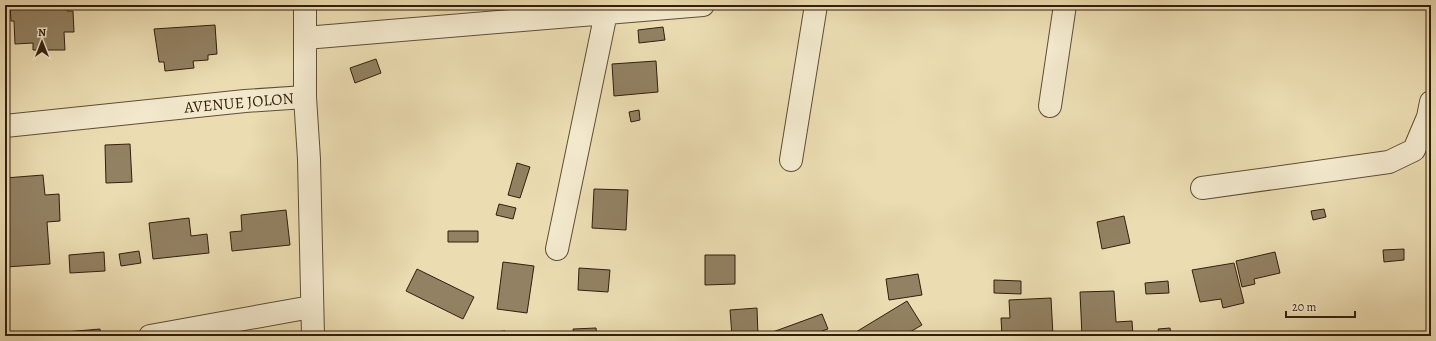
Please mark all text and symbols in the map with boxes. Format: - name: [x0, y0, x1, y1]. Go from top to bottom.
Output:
- north arrow: [22, 22, 62, 62]
- text: N: [38, 25, 46, 40]
- street label: AVENUE JOLON: [182, 87, 295, 119]
- scale bar: [1286, 293, 1355, 319]
- text: 20 m: [1292, 299, 1316, 315]

